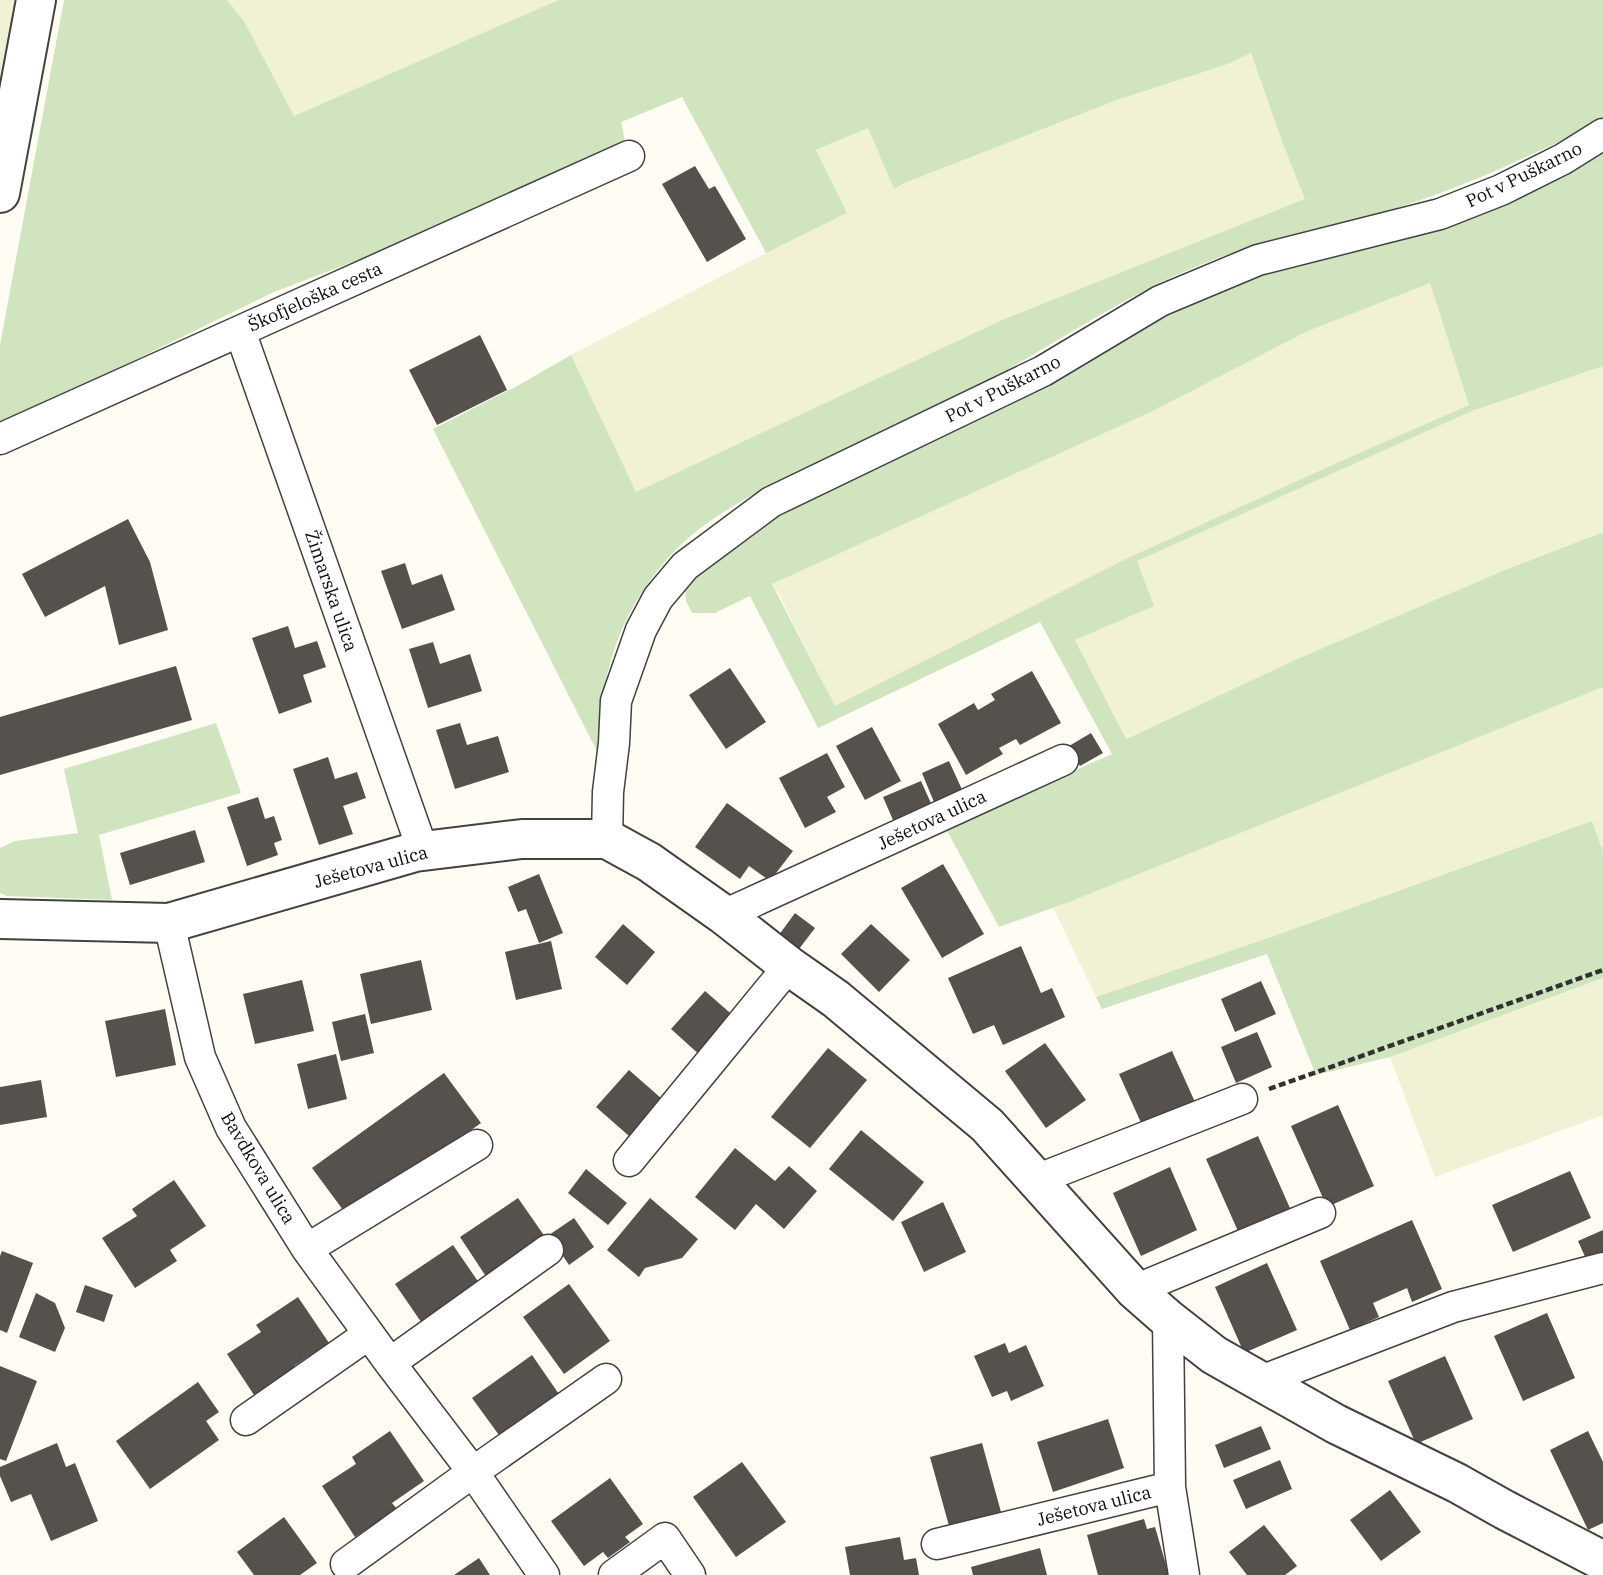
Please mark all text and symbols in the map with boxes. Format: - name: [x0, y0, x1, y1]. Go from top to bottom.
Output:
- street label: Pot v Puškarno: [1462, 136, 1586, 213]
- street label: Škofjeloška cesta: [244, 256, 386, 336]
- street label: Pot v Puškarno: [941, 350, 1064, 428]
- street label: Žimarska ulica: [300, 527, 363, 655]
- street label: Ješetova ulica: [874, 784, 990, 855]
- street label: Ješetova ulica: [311, 840, 431, 893]
- street label: Bavdkova ulica: [216, 1107, 301, 1228]
- street label: Ješetova ulica: [1034, 1480, 1154, 1531]

